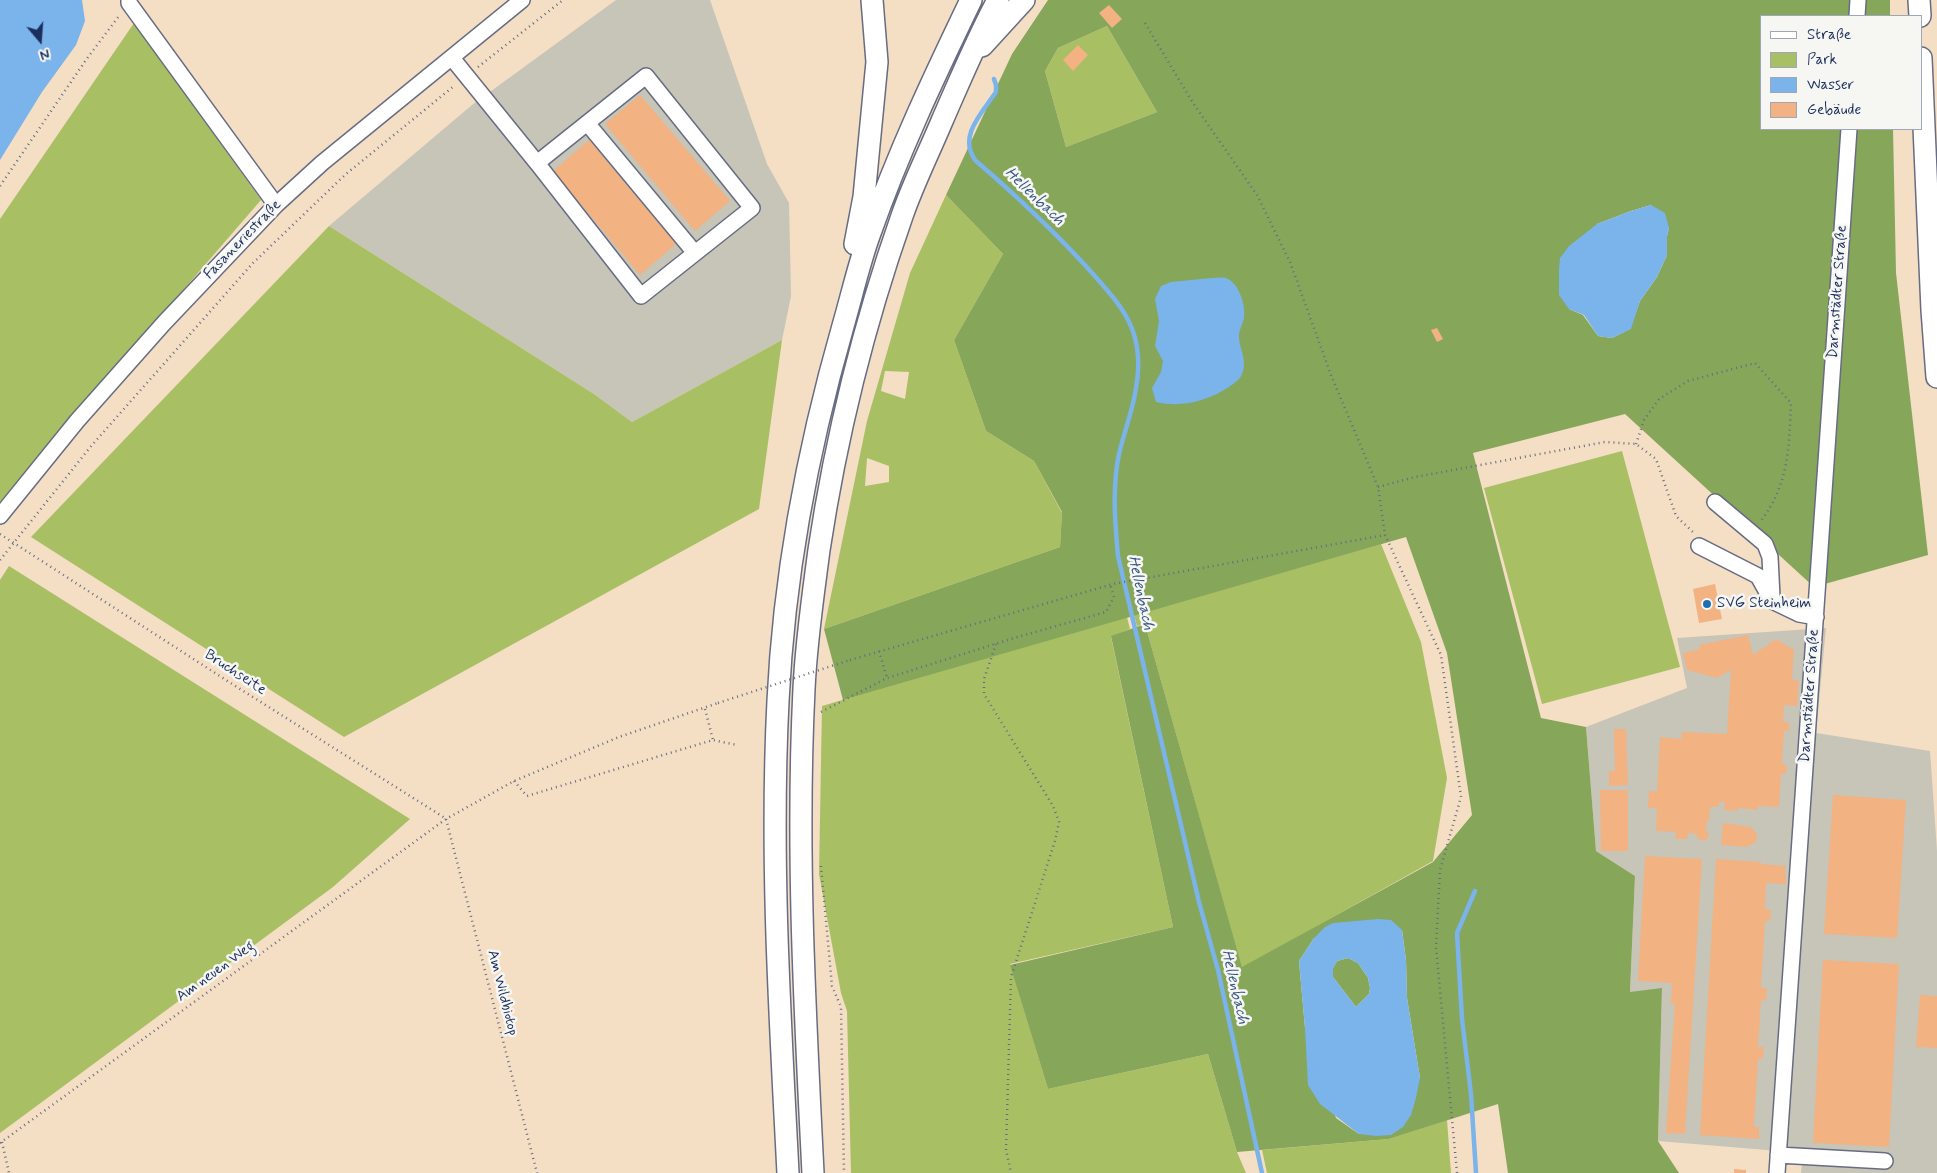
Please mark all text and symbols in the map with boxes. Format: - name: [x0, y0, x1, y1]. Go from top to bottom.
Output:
- north arrow: [15, 15, 65, 65]
- legend: [1760, 15, 1922, 130]
- text: Straße: [1807, 25, 1851, 45]
- text: N: [37, 44, 52, 64]
- text: Park: [1807, 50, 1837, 70]
- text: Wasser: [1807, 75, 1854, 95]
- text: Gebäude: [1807, 100, 1861, 120]
- water label: Hellenbach: [1000, 164, 1068, 230]
- street label: Fasaneriestraße: [200, 196, 286, 284]
- street label: Darmstädter Straße: [1824, 225, 1852, 359]
- water label: Hellenbach: [1123, 554, 1157, 632]
- place label: SVG Steinheim: [1717, 595, 1811, 613]
- marker: SVG Steinheim: [1701, 598, 1713, 610]
- street label: Darmstädter Straße: [1796, 629, 1824, 763]
- street label: Bruchseite: [201, 646, 269, 700]
- street label: Am neuen Weg: [173, 938, 259, 1006]
- street label: Am Wildbiotop: [483, 948, 521, 1038]
- water label: Hellenbach: [1216, 948, 1252, 1026]

